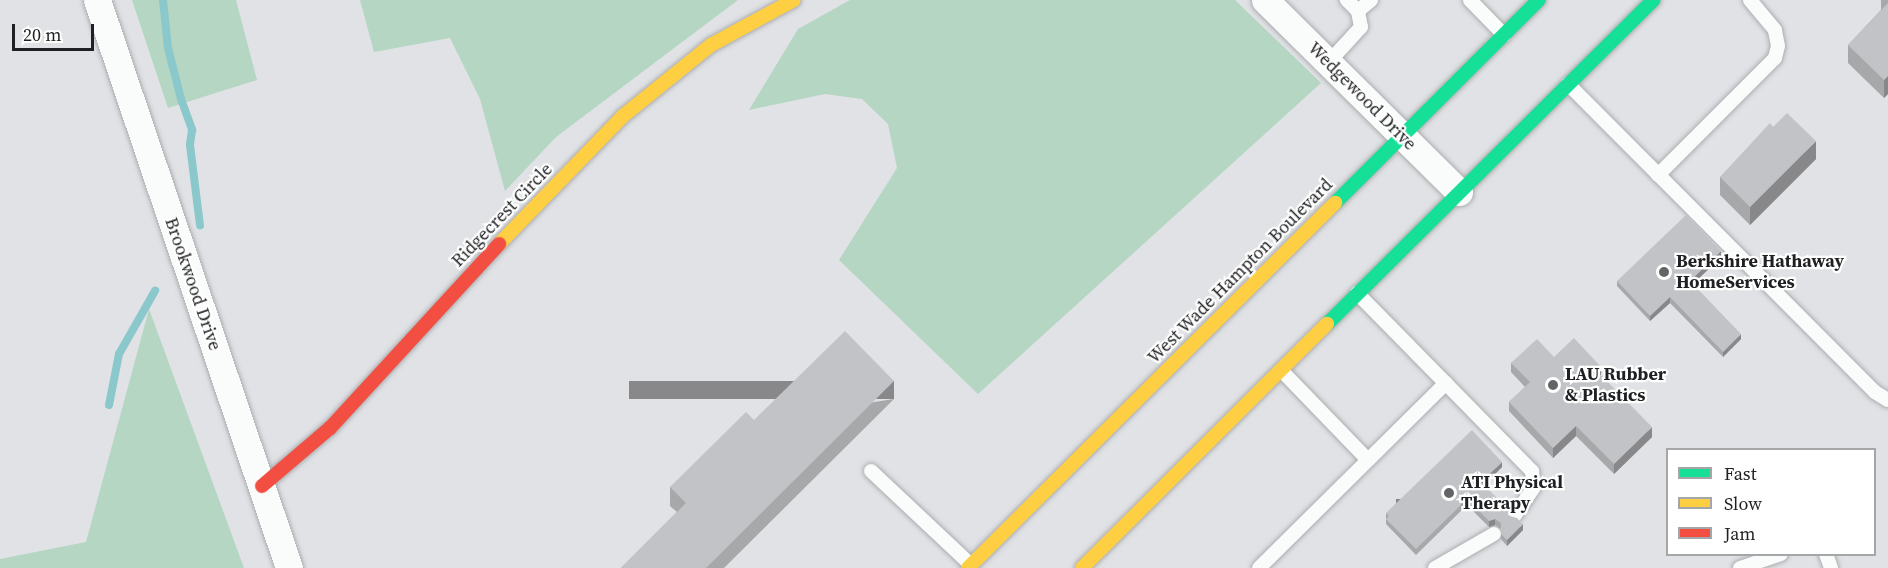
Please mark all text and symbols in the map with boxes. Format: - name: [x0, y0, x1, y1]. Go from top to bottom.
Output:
- scale bar: [15, 12, 98, 50]
- text: 20 m: [23, 22, 61, 47]
- street label: Wedgewood Drive: [1303, 37, 1421, 155]
- street label: Ridgecrest Circle: [447, 159, 557, 271]
- street label: West Wade Hampton Boulevard: [1143, 174, 1337, 368]
- street label: Brookwood Drive: [160, 215, 226, 353]
- place label: Berkshire Hathaway HomeServices: [1676, 251, 1844, 294]
- marker: Berkshire Hathaway HomeServices: [1657, 265, 1671, 279]
- place label: LAU Rubber & Plastics: [1565, 364, 1666, 406]
- marker: LAU Rubber & Plastics: [1546, 378, 1560, 392]
- legend: [1666, 448, 1876, 556]
- text: Fast: [1724, 461, 1757, 486]
- place label: ATI Physical Therapy: [1461, 472, 1563, 514]
- marker: ATI Physical Therapy: [1442, 486, 1456, 500]
- text: Slow: [1724, 491, 1762, 516]
- text: Jam: [1724, 521, 1756, 546]

